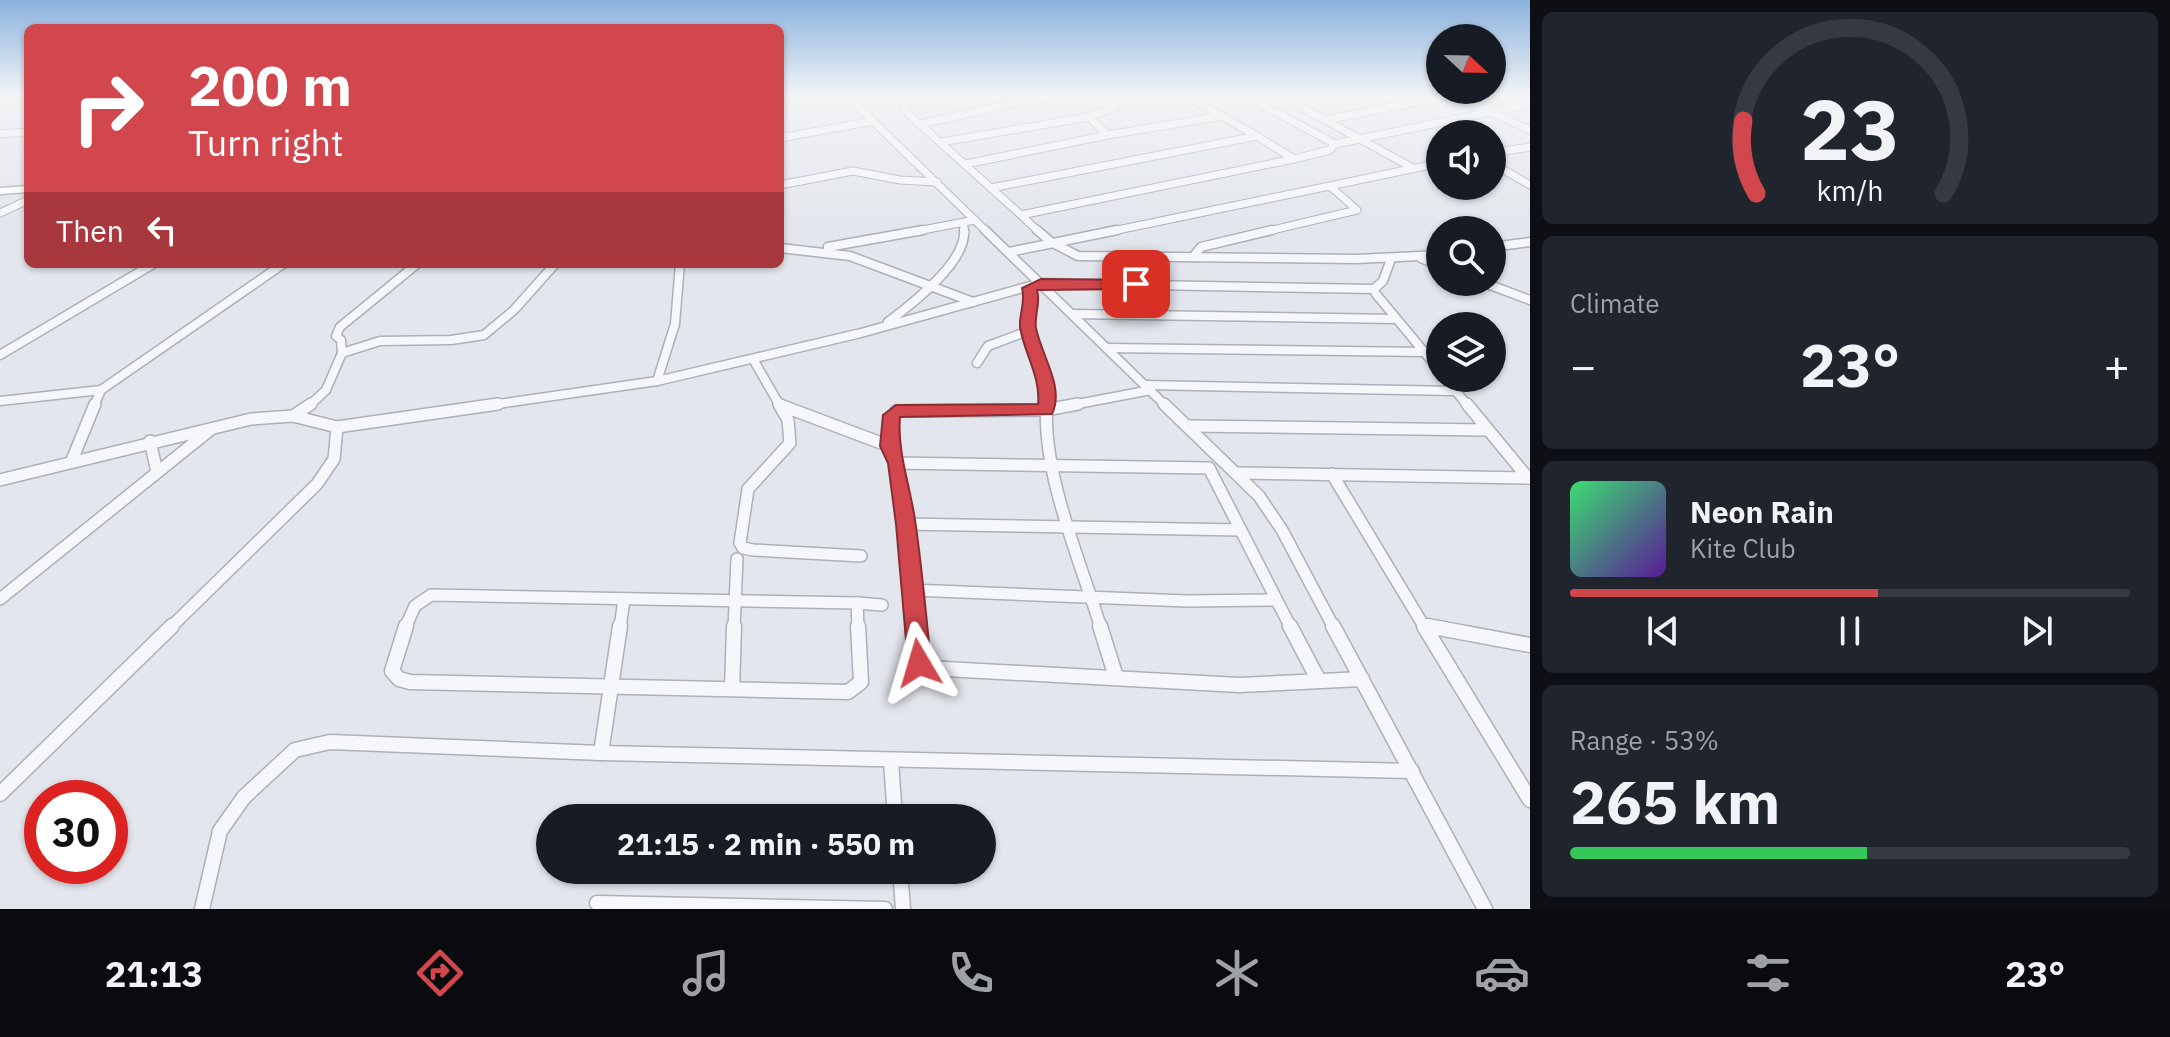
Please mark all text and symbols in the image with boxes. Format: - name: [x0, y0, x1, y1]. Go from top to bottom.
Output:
- north arrow: [1426, 24, 1506, 104]
- map controls: [1426, 24, 1506, 392]
- text: 200 m: [188, 49, 352, 121]
- icon: right: [56, 56, 160, 160]
- text: 23: [1800, 75, 1900, 183]
- text: Turn right: [188, 119, 344, 166]
- button: sound: [1426, 120, 1506, 200]
- text: km/h: [1816, 172, 1884, 209]
- icon: left: [140, 208, 184, 252]
- text: Then: [56, 211, 124, 250]
- button: search: [1426, 216, 1506, 296]
- pin: [1102, 250, 1170, 318]
- icon: arrive: [1114, 262, 1158, 306]
- text: Climate: [1570, 286, 1660, 320]
- button: layers: [1426, 312, 1506, 392]
- text: 23°: [1800, 325, 1900, 404]
- text: −: [1570, 337, 1596, 394]
- text: +: [2104, 337, 2130, 394]
- text: Neon Rain: [1690, 492, 1834, 531]
- text: Kite Club: [1690, 531, 1795, 565]
- icon: previous: [1641, 609, 1685, 653]
- icon: pause: [1828, 609, 1872, 653]
- icon: next: [2015, 609, 2059, 653]
- position arrow: [877, 621, 961, 705]
- text: Range · 53%: [1570, 723, 1719, 757]
- text: 265 km: [1570, 762, 1780, 841]
- speed limit sign: 30: [24, 780, 128, 884]
- text: 21:15 · 2 min · 550 m: [617, 824, 915, 863]
- icon: directions: [412, 945, 468, 1001]
- icon: music: [678, 945, 734, 1001]
- icon: phone: [943, 945, 999, 1001]
- icon: climate: [1209, 945, 1265, 1001]
- icon: car: [1474, 945, 1530, 1001]
- icon: filters: [1740, 945, 1796, 1001]
- text: 21:13: [105, 950, 203, 997]
- text: 23°: [2005, 950, 2065, 997]

